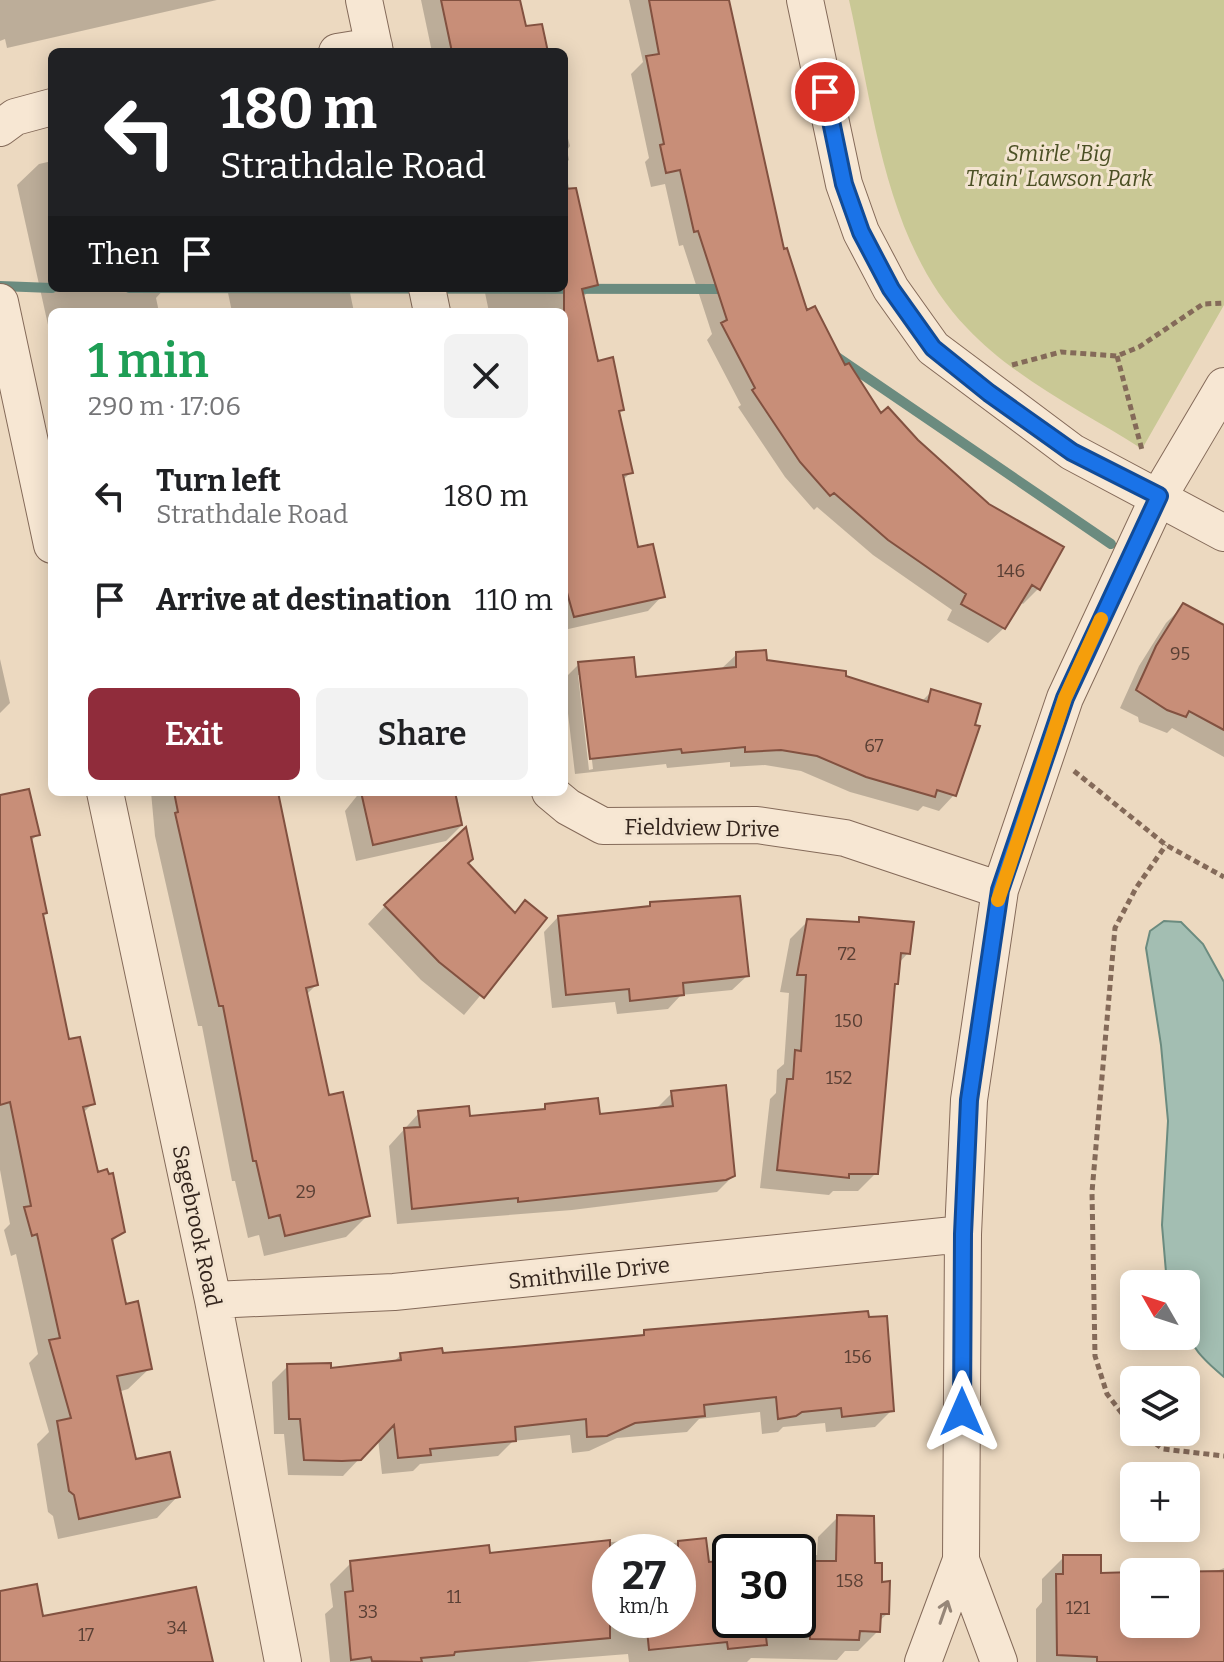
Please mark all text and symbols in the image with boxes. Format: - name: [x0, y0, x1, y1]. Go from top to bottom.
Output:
- pin: [791, 58, 859, 126]
- icon: arrive: [803, 70, 847, 114]
- text: 180 m: [220, 76, 377, 143]
- icon: left: [88, 80, 192, 184]
- park label: Smirle 'Big Train' Lawson Park: [965, 140, 1154, 192]
- text: Strathdale Road: [220, 144, 486, 188]
- icon: arrive: [175, 232, 219, 276]
- text: Then: [88, 236, 159, 272]
- text: 1 min: [88, 332, 209, 390]
- button: close: [444, 334, 528, 418]
- text: 290 m · 17:06: [88, 391, 241, 422]
- text: Turn left: [156, 463, 281, 499]
- icon: left: [88, 474, 132, 518]
- text: 180 m: [444, 478, 528, 514]
- text: Strathdale Road: [156, 499, 348, 530]
- house number: 146: [997, 560, 1025, 582]
- icon: arrive: [88, 578, 132, 622]
- text: Arrive at destination: [156, 582, 451, 618]
- text: 110 m: [475, 582, 553, 618]
- house number: 95: [1170, 643, 1190, 665]
- button: Exit: [88, 688, 300, 780]
- button: Share: [316, 688, 528, 780]
- house number: 67: [864, 735, 884, 757]
- street label: Fieldview Drive: [624, 813, 780, 843]
- house number: 72: [838, 943, 856, 965]
- house number: 150: [835, 1010, 863, 1032]
- house number: 152: [826, 1067, 852, 1089]
- street label: Sagebrook Road: [167, 1143, 227, 1309]
- house number: 29: [296, 1181, 316, 1203]
- street label: Smithville Drive: [507, 1251, 671, 1295]
- north arrow: [1120, 1270, 1200, 1350]
- map controls: [1120, 1270, 1200, 1638]
- house number: 156: [844, 1346, 872, 1368]
- button: layers: [1120, 1366, 1200, 1446]
- position arrow: [920, 1370, 1004, 1454]
- button: +: [1120, 1462, 1200, 1542]
- speed limit sign: 30: [712, 1534, 816, 1638]
- text: 27: [622, 1552, 666, 1600]
- button: −: [1120, 1558, 1200, 1638]
- house number: 158: [836, 1570, 864, 1592]
- house number: 11: [447, 1586, 462, 1608]
- text: km/h: [619, 1594, 669, 1618]
- house number: 121: [1066, 1597, 1091, 1619]
- one-way arrow: [937, 1600, 952, 1625]
- house number: 33: [358, 1601, 378, 1623]
- house number: 34: [167, 1617, 188, 1639]
- house number: 17: [78, 1624, 94, 1646]

